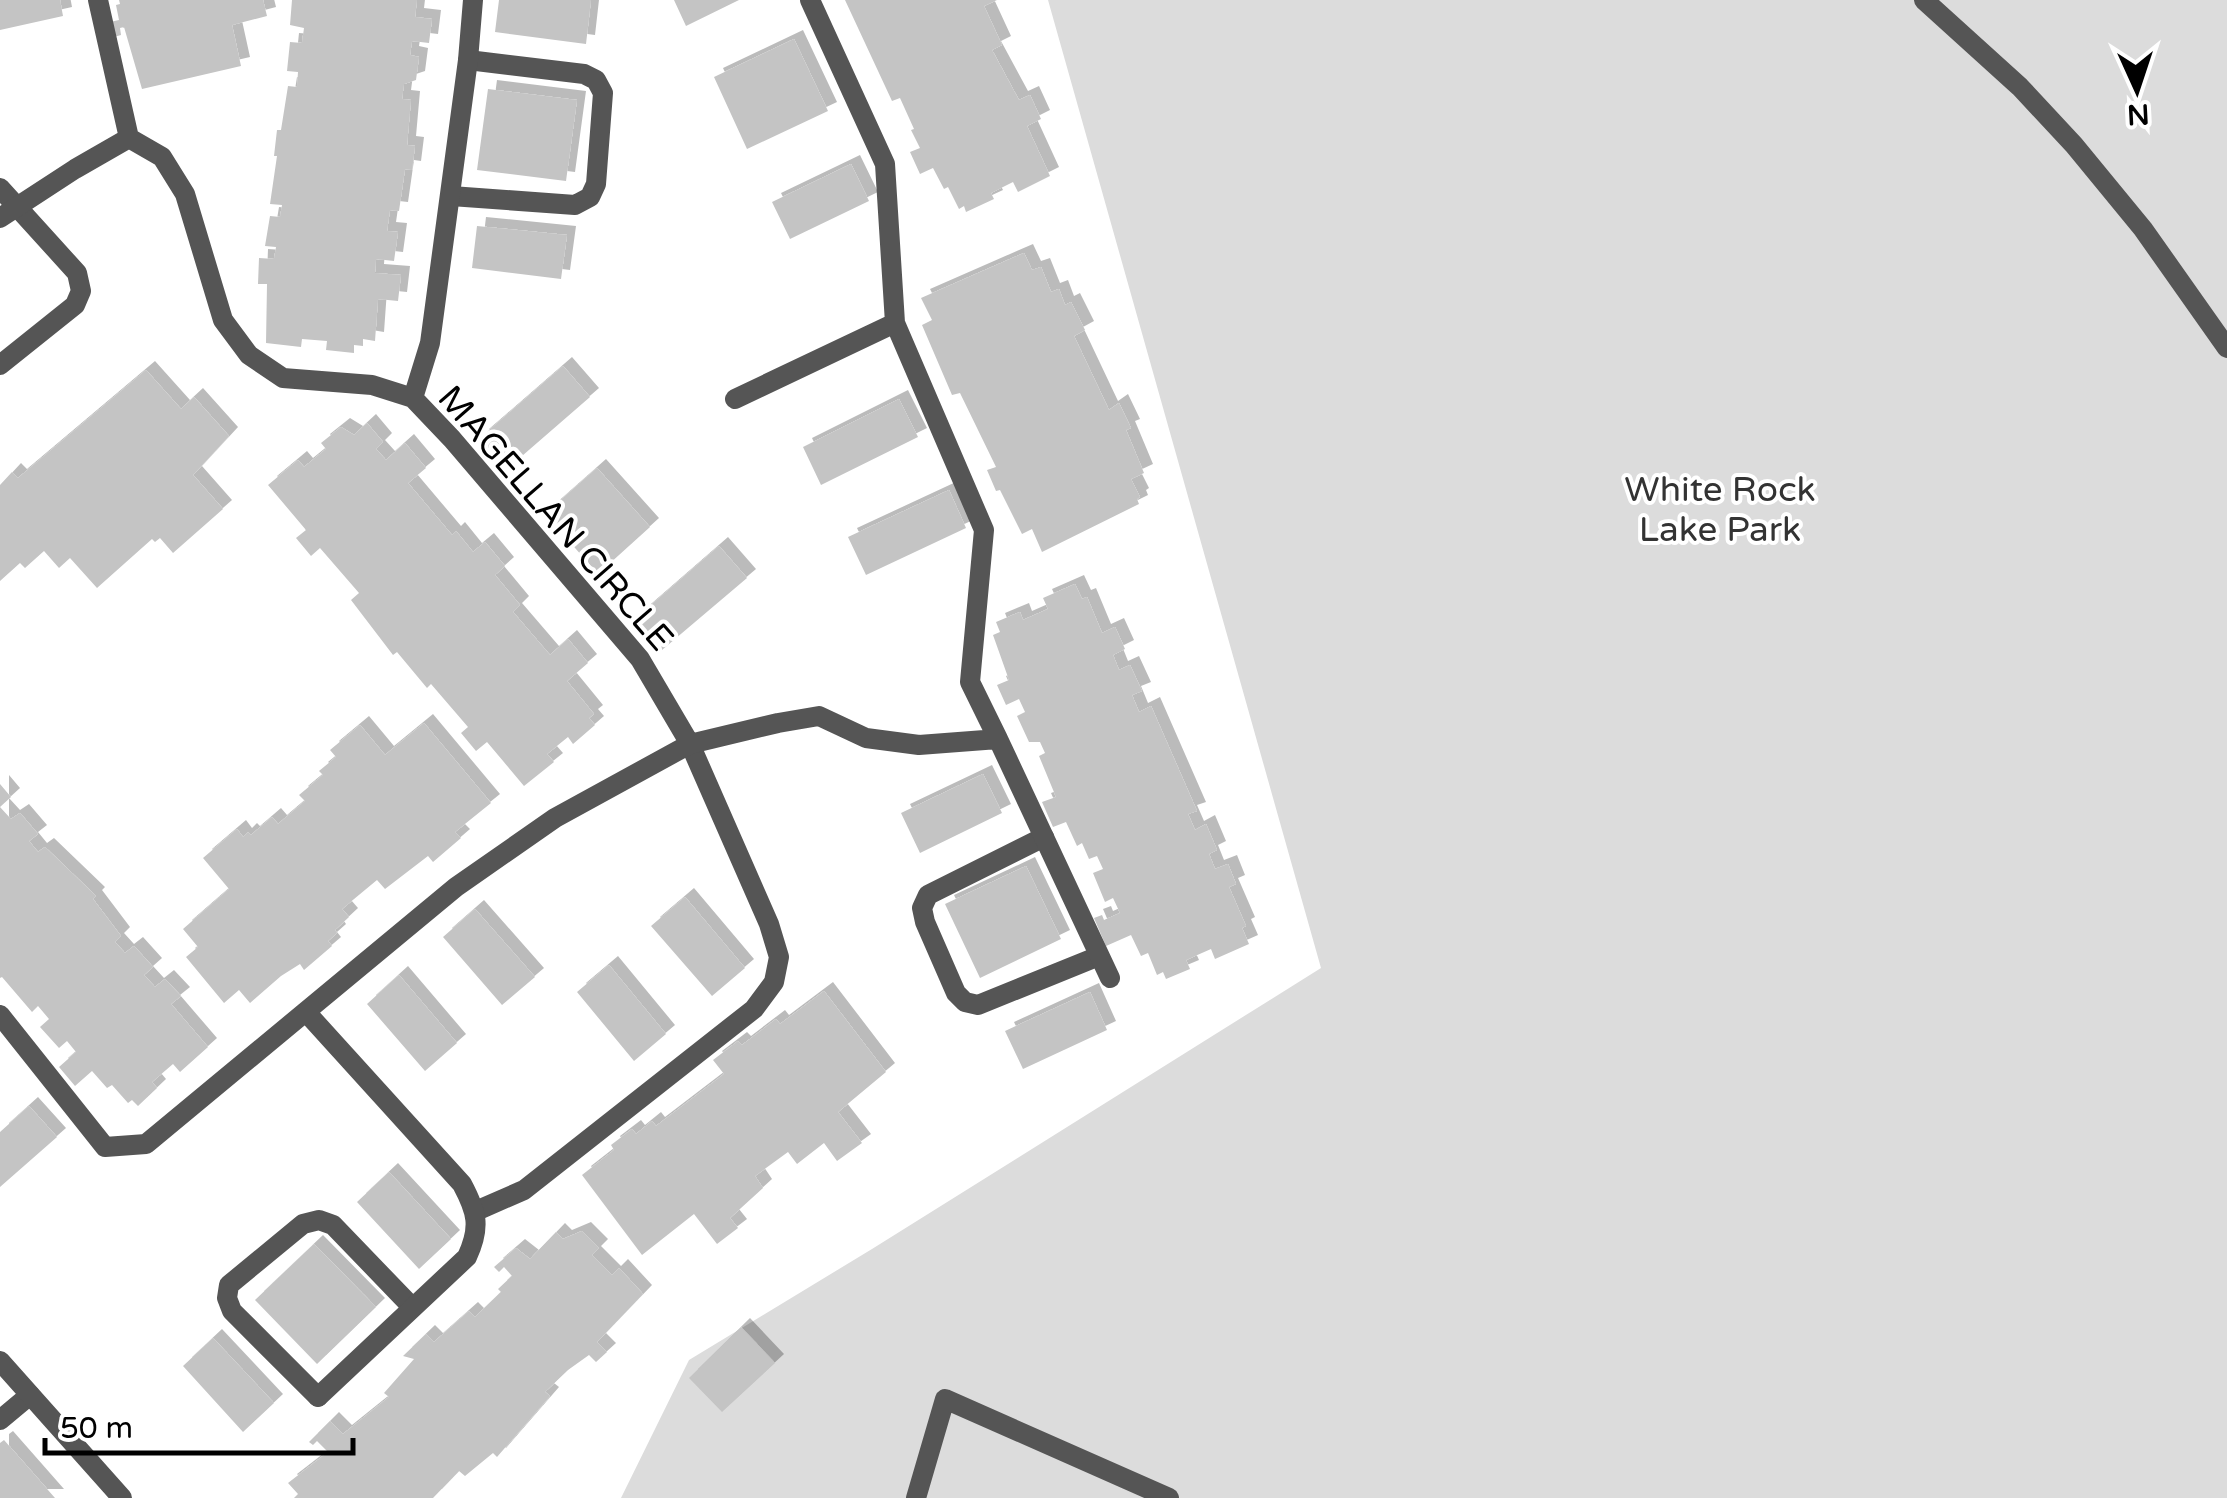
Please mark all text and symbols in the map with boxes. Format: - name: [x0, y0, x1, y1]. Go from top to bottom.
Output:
- north arrow: [2087, 40, 2187, 140]
- text: N: [2126, 96, 2150, 132]
- street label: MAGELLAN CIRCLE: [429, 378, 682, 660]
- park label: White Rock Lake Park: [1624, 469, 1816, 551]
- scale bar: [45, 1393, 352, 1455]
- text: 50 m: [60, 1410, 133, 1447]

